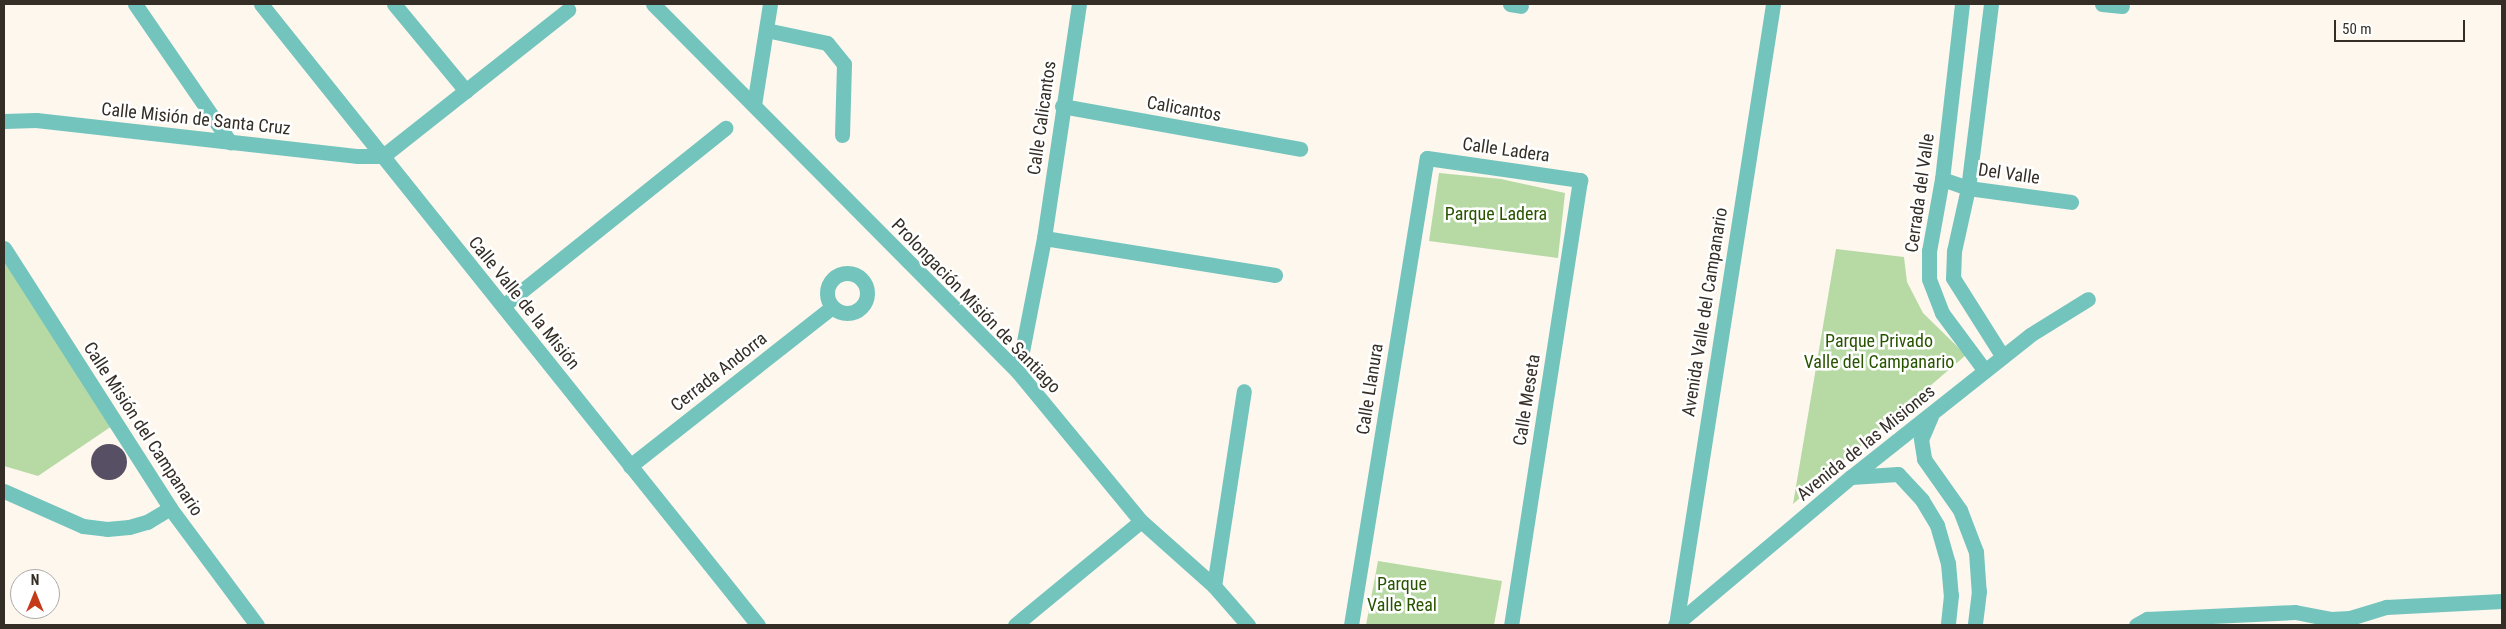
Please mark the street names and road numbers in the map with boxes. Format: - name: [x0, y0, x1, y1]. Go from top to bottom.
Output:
- street label: Calle Calicantos: [1023, 60, 1061, 176]
- street label: Calicantos: [1145, 92, 1223, 126]
- street label: Calle Misión de Santa Cruz: [100, 98, 292, 140]
- street label: Cerrada del Valle: [1901, 132, 1939, 254]
- street label: Calle Ladera: [1461, 133, 1551, 167]
- street label: Del Valle: [1977, 159, 2041, 189]
- street label: Avenida Valle del Campanario: [1678, 206, 1732, 418]
- street label: Prolongación Misión de Santiago: [887, 214, 1065, 398]
- street label: Calle Valle de la Misión: [464, 232, 584, 374]
- street label: Cerrada Andorra: [667, 328, 771, 416]
- street label: Calle Misión del Campanario: [79, 338, 207, 520]
- street label: Calle Llanura: [1352, 342, 1388, 436]
- street label: Calle Meseta: [1509, 353, 1545, 447]
- street label: Avenida de las Misiones: [1793, 381, 1939, 505]

